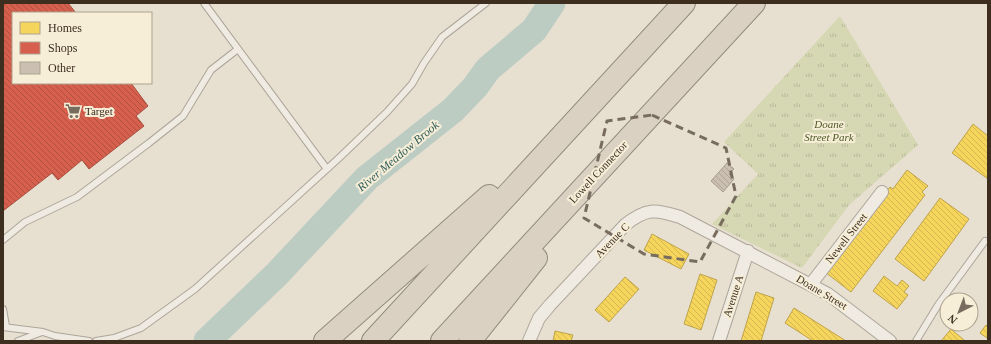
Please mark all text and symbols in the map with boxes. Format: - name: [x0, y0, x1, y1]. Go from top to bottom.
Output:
- legend: [12, 12, 152, 84]
- text: Homes: [48, 21, 82, 35]
- text: Shops: [48, 41, 78, 55]
- text: Other: [48, 61, 75, 75]
- supermarket icon: Target: [64, 102, 82, 120]
- place label: Target: [85, 105, 113, 117]
- water label: River Meadow Brook: [354, 117, 442, 195]
- park label: Doane Street Park: [804, 118, 855, 143]
- street label: Lowell Connector: [566, 139, 630, 205]
- street label: Newell Street: [823, 211, 869, 265]
- street label: Avenue C: [593, 220, 631, 260]
- street label: Doane Street: [794, 272, 850, 312]
- street label: Avenue A: [721, 273, 745, 319]
- north arrow: [939, 292, 979, 332]
- text: N: [945, 312, 959, 327]

